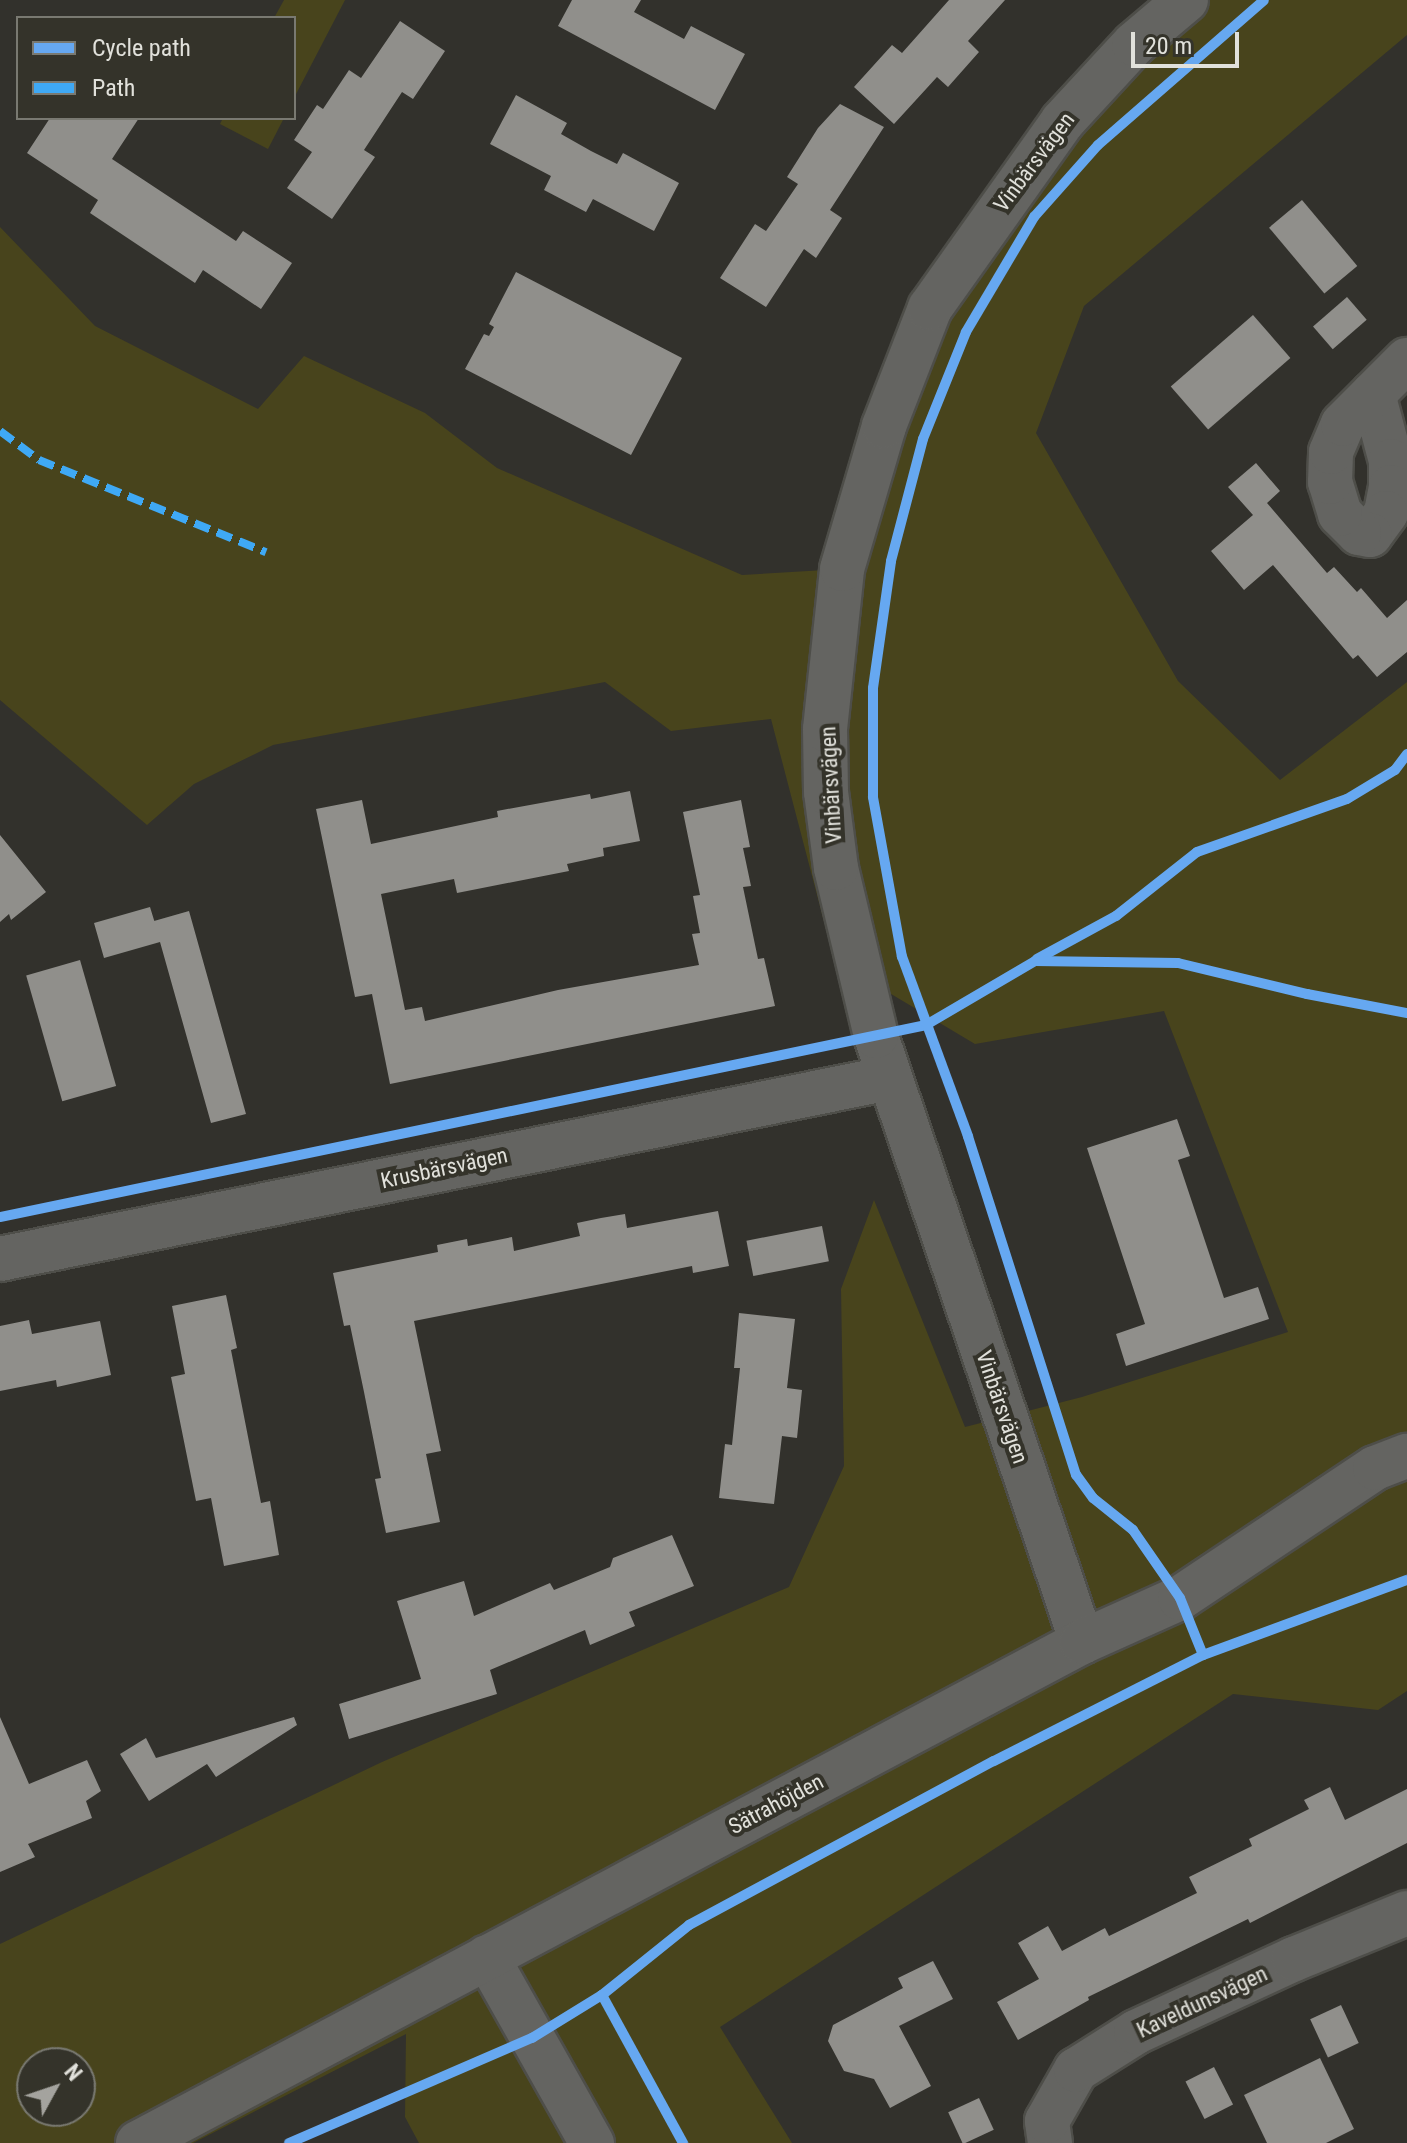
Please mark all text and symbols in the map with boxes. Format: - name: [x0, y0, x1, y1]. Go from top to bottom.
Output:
- legend: [16, 16, 296, 120]
- scale bar: [1135, 16, 1243, 66]
- text: 20 m: [1145, 32, 1192, 60]
- text: Cycle path: [92, 34, 191, 62]
- text: Path: [92, 74, 135, 102]
- street label: Vinbärsvägen: [988, 107, 1080, 217]
- street label: Vinbärsvägen: [815, 726, 847, 844]
- street label: Krusbärsvägen: [378, 1142, 510, 1194]
- street label: Vinbärsvägen: [970, 1347, 1034, 1467]
- street label: Sätrahöjden: [724, 1768, 828, 1840]
- street label: Kaveldunsvägen: [1133, 1960, 1271, 2044]
- north arrow: [16, 2047, 96, 2127]
- text: N: [59, 2059, 87, 2086]

